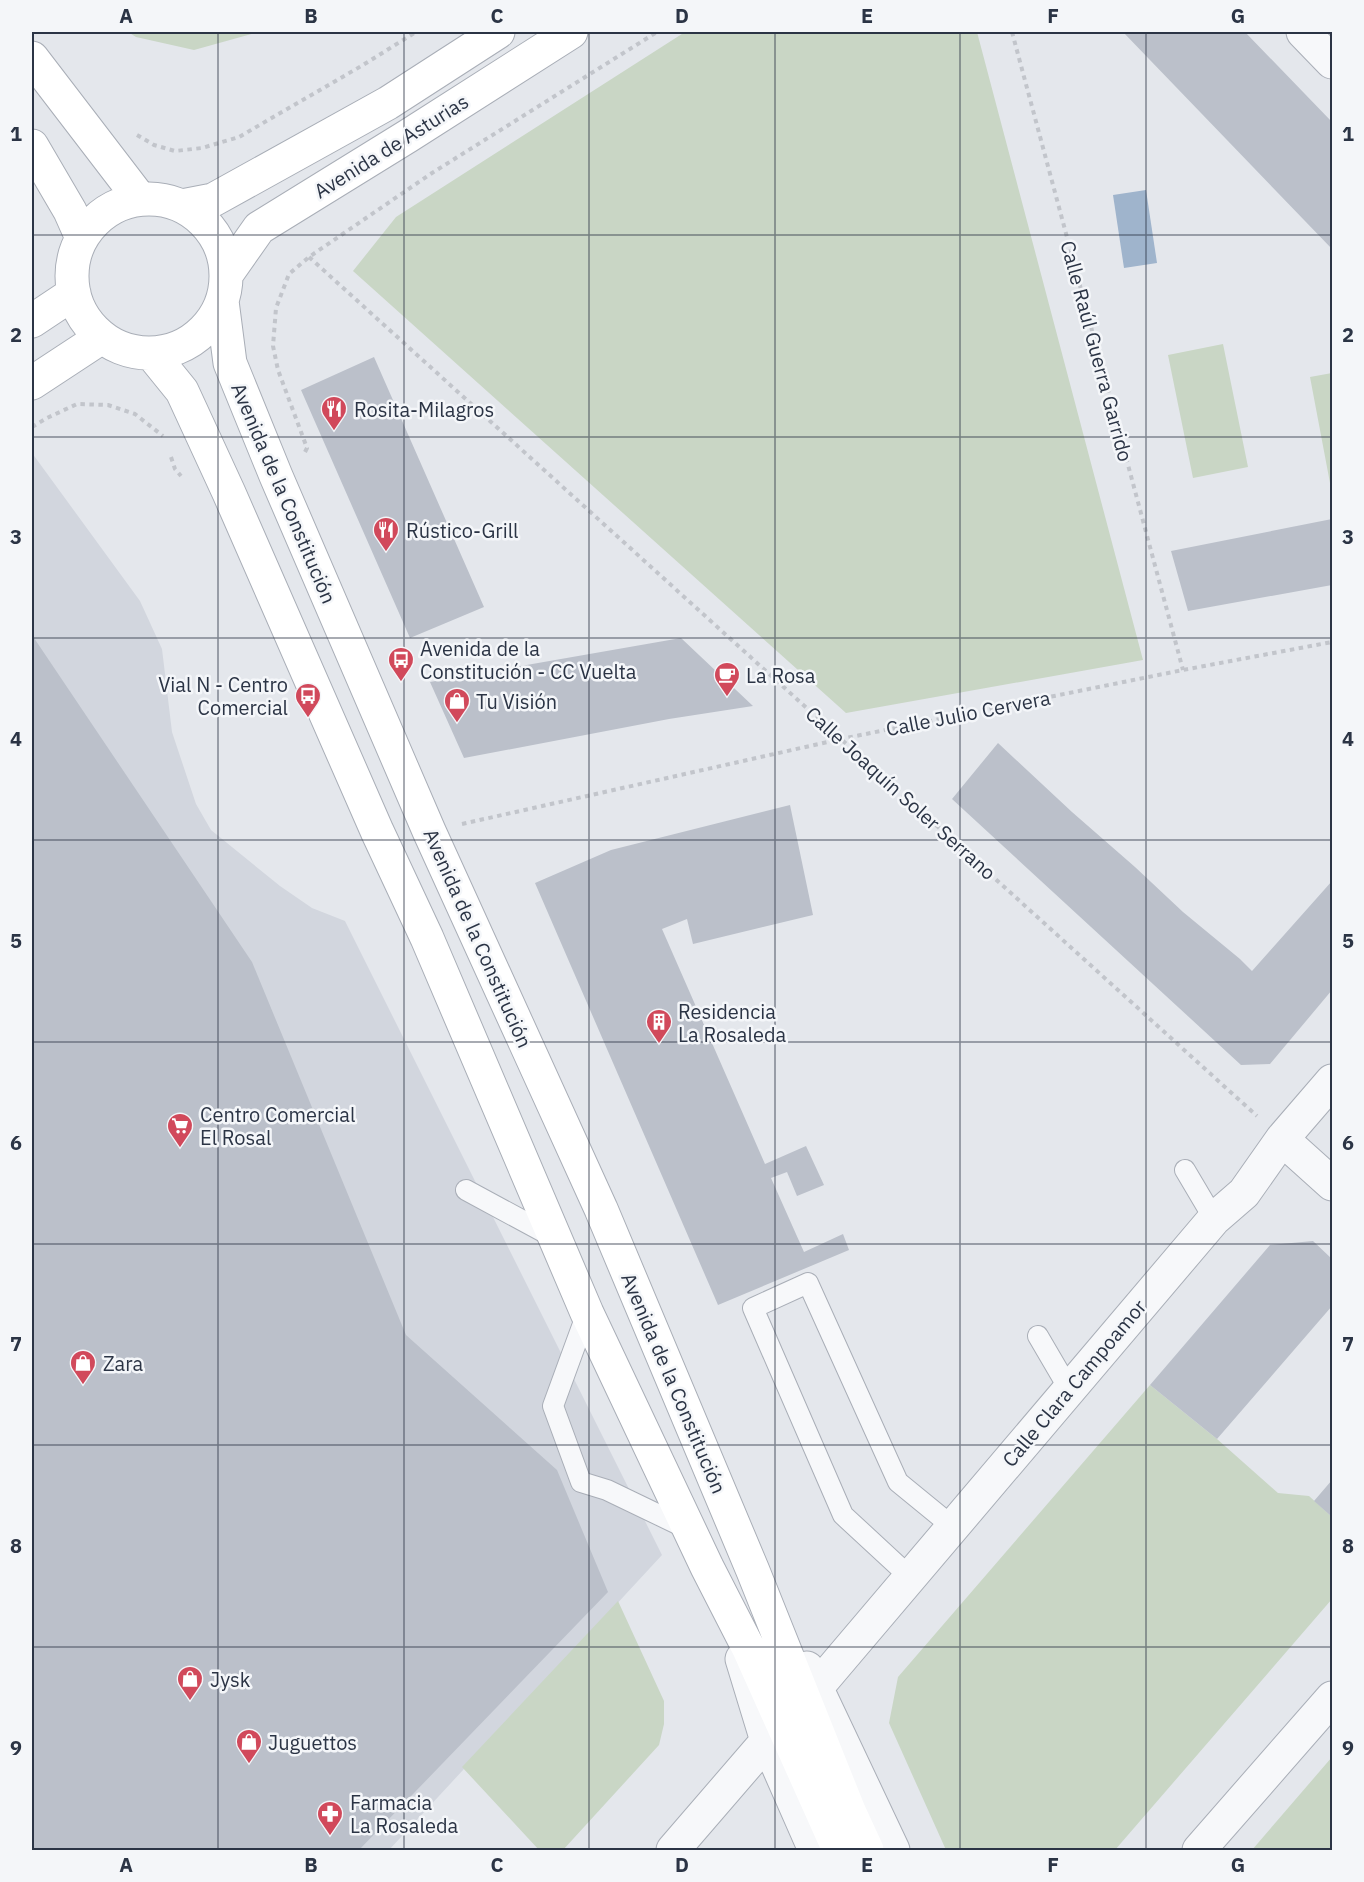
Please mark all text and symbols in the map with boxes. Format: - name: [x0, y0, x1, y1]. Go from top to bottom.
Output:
- text: A: [119, 2, 133, 29]
- text: B: [304, 2, 318, 29]
- text: C: [490, 2, 504, 29]
- text: D: [675, 2, 689, 29]
- text: E: [861, 2, 873, 29]
- text: F: [1047, 2, 1059, 29]
- text: G: [1231, 2, 1245, 29]
- street label: Avenida de Asturias: [309, 88, 473, 204]
- text: 1: [10, 120, 22, 147]
- text: 1: [1342, 120, 1354, 147]
- street label: Calle Raúl Guerra Garrido: [1054, 238, 1140, 464]
- text: 2: [10, 321, 22, 348]
- text: 2: [1342, 321, 1354, 348]
- street label: Avenida de la Constitución: [225, 379, 343, 607]
- restaurant icon: Rosita-Milagros: [319, 394, 349, 432]
- place label: Rosita-Milagros: [354, 396, 494, 423]
- restaurant icon: Rústico-Grill: [371, 515, 401, 553]
- place label: Rústico-Grill: [406, 517, 518, 544]
- text: 3: [10, 523, 22, 550]
- text: 3: [1342, 523, 1354, 550]
- place label: Avenida de la Constitución - CC Vuelta: [420, 635, 637, 685]
- bus stop icon: Avenida de la Constitución - CC Vuelta: [386, 645, 416, 683]
- cafe icon: La Rosa: [712, 660, 742, 698]
- place label: La Rosa: [746, 662, 816, 689]
- place label: Vial N - Centro Comercial: [158, 671, 288, 721]
- bus stop icon: Vial N - Centro Comercial: [293, 681, 323, 719]
- street label: Calle Julio Cervera: [883, 684, 1053, 742]
- shop icon: Tu Visión: [442, 686, 472, 724]
- place label: Tu Visión: [476, 688, 557, 715]
- street label: Calle Joaquín Soler Serrano: [800, 700, 1002, 886]
- text: 4: [10, 725, 22, 752]
- text: 4: [1342, 725, 1354, 752]
- street label: Avenida de la Constitución: [417, 824, 539, 1052]
- text: 5: [10, 927, 22, 954]
- text: 5: [1342, 927, 1354, 954]
- place label: Residencia La Rosaleda: [678, 998, 787, 1048]
- building icon: Residencia La Rosaleda: [644, 1007, 674, 1045]
- place label: Centro Comercial El Rosal: [200, 1101, 355, 1151]
- supermarket icon: Centro Comercial El Rosal: [165, 1111, 195, 1149]
- text: 6: [10, 1129, 22, 1156]
- text: 6: [1342, 1129, 1354, 1156]
- street label: Avenida de la Constitución: [615, 1269, 733, 1497]
- street label: Calle Clara Campoamor: [996, 1294, 1152, 1472]
- text: 7: [10, 1330, 22, 1357]
- text: 7: [1342, 1330, 1354, 1357]
- shop icon: Zara: [68, 1348, 98, 1386]
- place label: Zara: [103, 1350, 144, 1377]
- text: 8: [10, 1532, 22, 1559]
- text: 8: [1342, 1532, 1354, 1559]
- shop icon: Jysk: [175, 1664, 205, 1702]
- place label: Jysk: [210, 1666, 251, 1693]
- shop icon: Juguettos: [234, 1727, 264, 1765]
- place label: Juguettos: [268, 1729, 357, 1756]
- text: 9: [10, 1734, 22, 1761]
- text: 9: [1342, 1734, 1354, 1761]
- place label: Farmacia La Rosaleda: [350, 1789, 459, 1839]
- pharmacy icon: Farmacia La Rosaleda: [315, 1799, 345, 1837]
- text: A: [119, 1851, 133, 1878]
- text: B: [304, 1851, 318, 1878]
- text: C: [490, 1851, 504, 1878]
- text: D: [675, 1851, 689, 1878]
- text: E: [861, 1851, 873, 1878]
- text: F: [1047, 1851, 1059, 1878]
- text: G: [1231, 1851, 1245, 1878]

